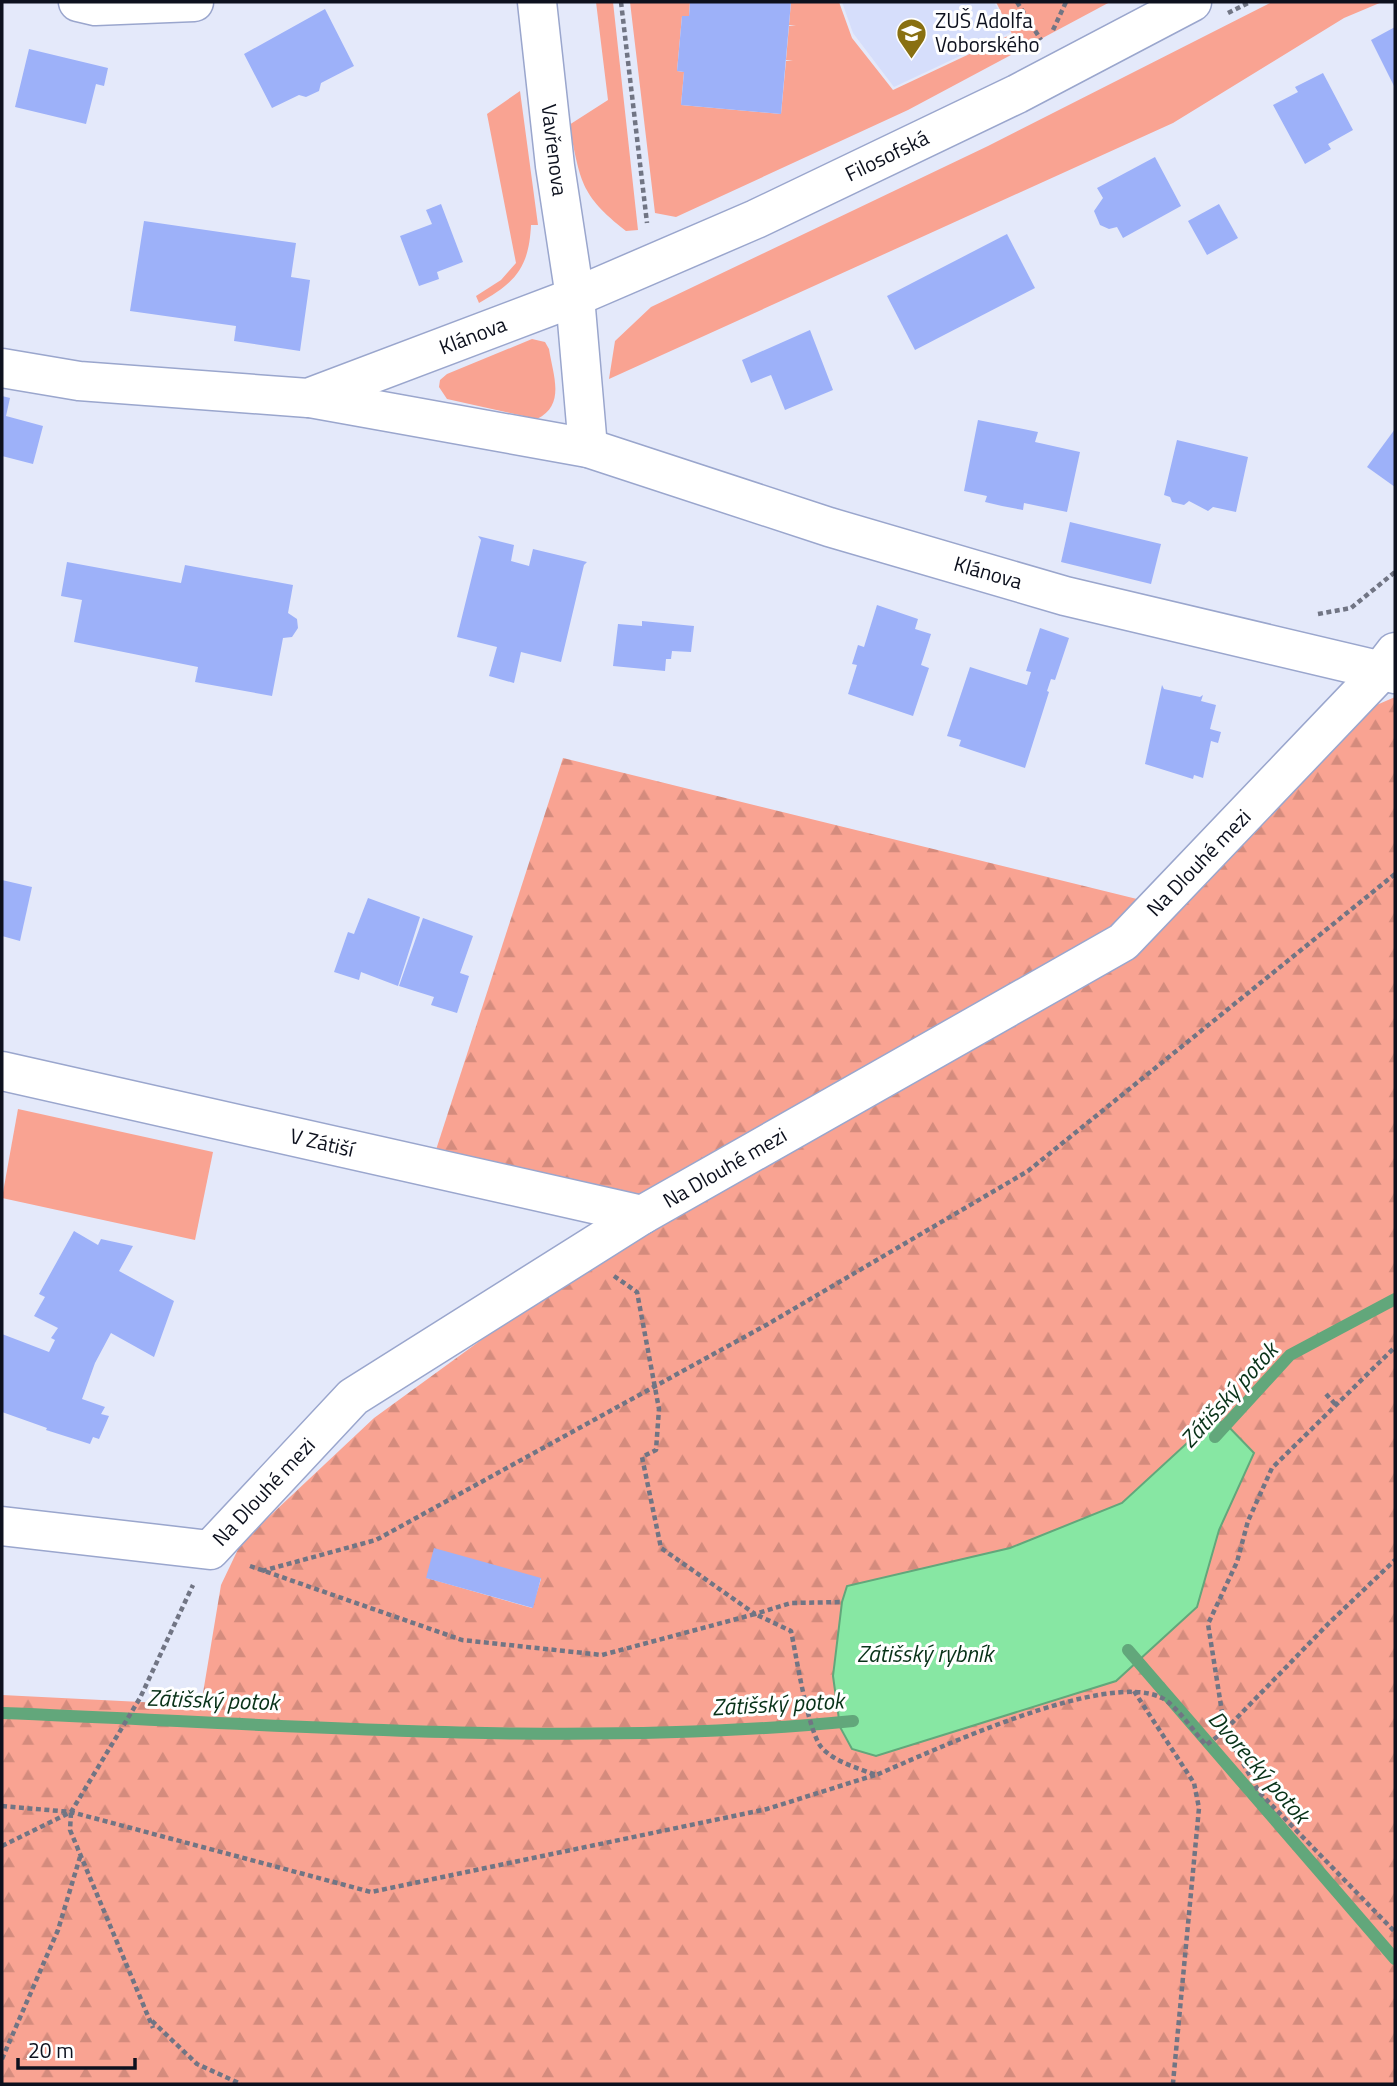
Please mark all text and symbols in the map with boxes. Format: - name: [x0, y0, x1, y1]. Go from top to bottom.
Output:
- place label: ZUŠ Adolfa Voborského: [935, 4, 1040, 60]
- school or university icon: ZUŠ Adolfa Voborského: [895, 16, 929, 60]
- street label: Vavřenova: [533, 102, 577, 198]
- street label: Filosofská: [839, 121, 934, 189]
- street label: Klánova: [434, 307, 511, 363]
- street label: Klánova: [950, 547, 1027, 597]
- street label: Na Dlouhé mezi: [1139, 801, 1258, 923]
- street label: V Zátiší: [287, 1119, 359, 1165]
- street label: Na Dlouhé mezi: [656, 1119, 793, 1216]
- water label: Zátišský potok: [1172, 1332, 1288, 1455]
- street label: Na Dlouhé mezi: [204, 1430, 322, 1553]
- water label: Zátišský rybník: [857, 1636, 996, 1671]
- water label: Zátišský potok: [147, 1680, 282, 1719]
- water label: Zátišský potok: [711, 1682, 847, 1724]
- water label: Dvorecký potok: [1200, 1702, 1320, 1833]
- scale bar: [18, 2026, 135, 2070]
- text: 20 m: [28, 2034, 74, 2066]

